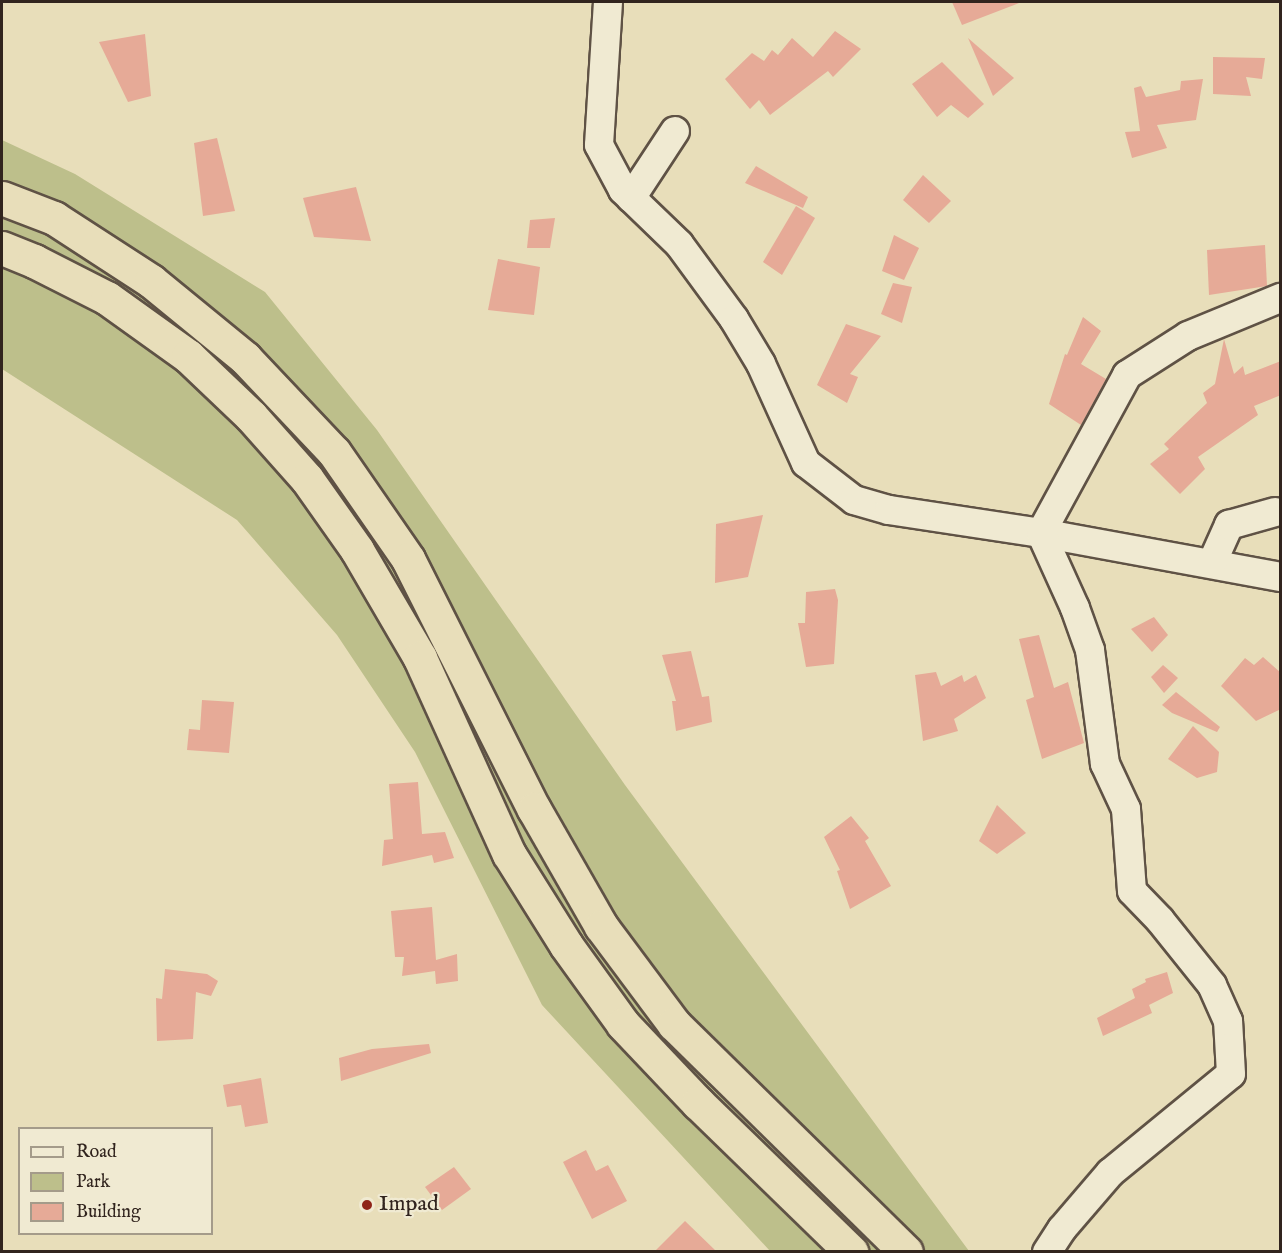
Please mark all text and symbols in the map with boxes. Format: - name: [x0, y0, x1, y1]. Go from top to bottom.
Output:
- legend: [18, 1127, 213, 1235]
- text: Road: [76, 1141, 117, 1164]
- text: Park: [76, 1171, 110, 1194]
- place label: Impad: [379, 1192, 439, 1218]
- marker: Impad: [360, 1198, 374, 1212]
- text: Building: [76, 1201, 141, 1224]

